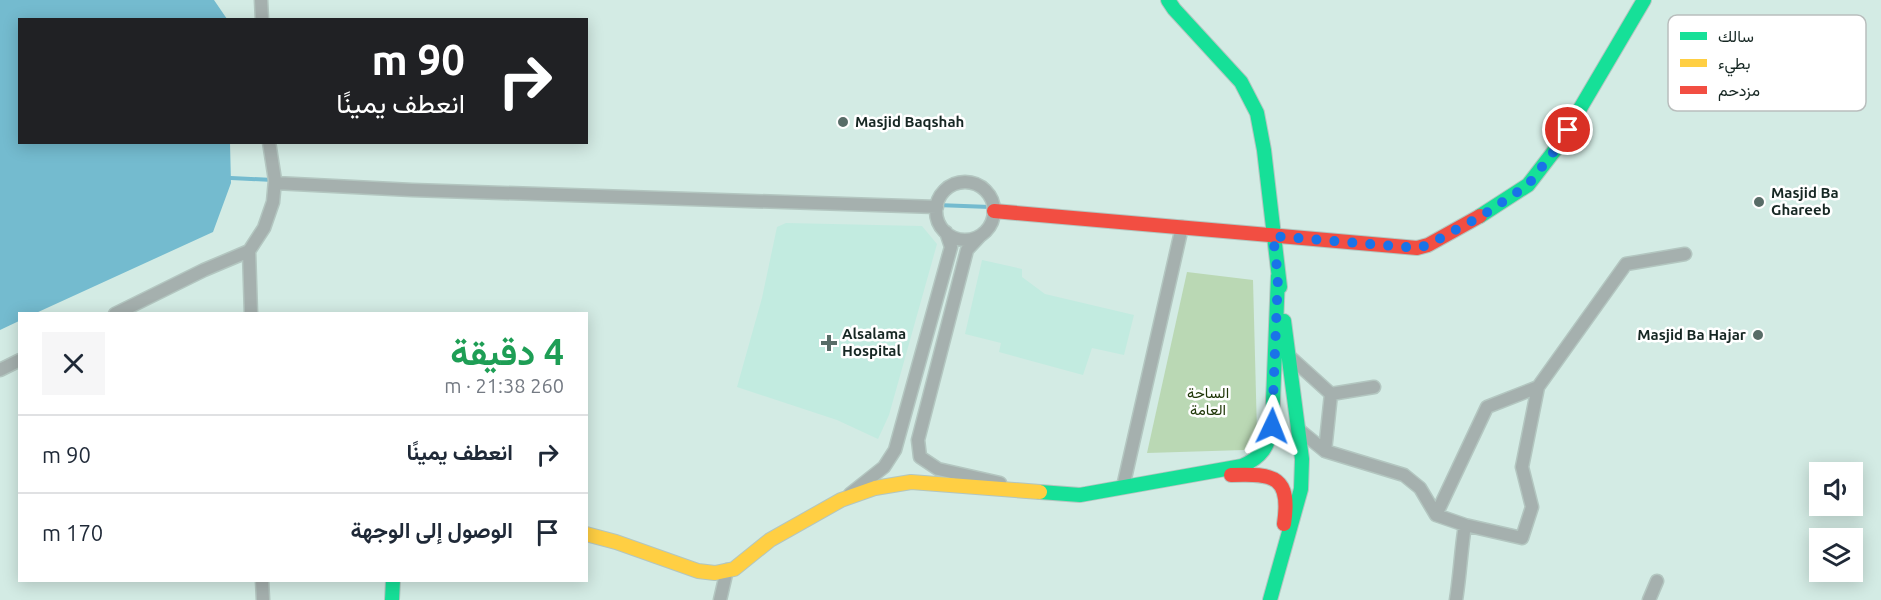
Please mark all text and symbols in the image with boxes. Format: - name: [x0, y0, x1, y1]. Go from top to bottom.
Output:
- legend: [1668, 15, 1866, 111]
- text: سالك: [1718, 27, 1754, 45]
- text: 90 m: [371, 36, 465, 83]
- icon: right: [486, 42, 564, 120]
- text: بطيء: [1718, 54, 1750, 77]
- text: مزدحم: [1718, 81, 1760, 101]
- text: انعطف يمينًا: [336, 88, 465, 118]
- pin: [1542, 104, 1593, 155]
- place label: Masjid Baqshah: [855, 113, 964, 130]
- icon: arrive: [1551, 113, 1584, 146]
- marker: Masjid Baqshah: [836, 115, 850, 129]
- place label: Masjid Ba Ghareeb: [1771, 184, 1839, 218]
- marker: Masjid Ba Ghareeb: [1752, 195, 1766, 209]
- place label: Alsalama Hospital: [842, 325, 906, 359]
- place label: Masjid Ba Hajar: [1637, 326, 1747, 343]
- marker: Masjid Ba Hajar: [1751, 328, 1765, 342]
- text: 4 دقيقة: [450, 331, 564, 372]
- button: close: [42, 332, 105, 395]
- marker: Alsalama Hospital: [820, 334, 838, 352]
- text: 260 m · 21:38: [444, 374, 564, 397]
- park label: الساحة العامة: [1187, 384, 1229, 418]
- position arrow: [1240, 394, 1304, 458]
- icon: right: [531, 438, 564, 471]
- text: انعطف يمينًا: [406, 439, 513, 464]
- text: 90 m: [42, 442, 91, 467]
- map controls: [1809, 462, 1863, 582]
- button: sound: [1809, 462, 1863, 516]
- icon: arrive: [531, 516, 564, 549]
- text: الوصول إلى الوجهة: [350, 517, 513, 542]
- text: 170 m: [42, 520, 103, 545]
- button: layers: [1809, 528, 1863, 582]

